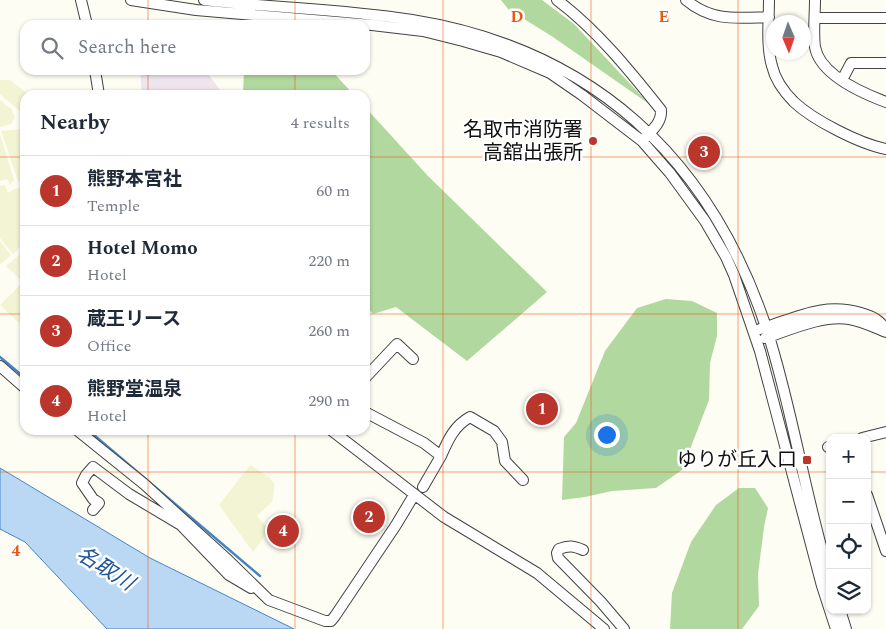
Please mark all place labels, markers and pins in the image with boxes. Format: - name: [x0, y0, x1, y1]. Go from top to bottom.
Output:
- place label: 名取市消防署 高舘出張所: [463, 115, 583, 168]
- pin: 3: [688, 133, 720, 171]
- marker: 名取市消防署 高舘出張所: [587, 135, 599, 147]
- pin: 1: [526, 390, 558, 428]
- place label: ゆりが丘入口: [677, 445, 797, 475]
- marker: ゆりが丘入口: [801, 454, 813, 466]
- pin: 2: [353, 498, 385, 536]
- pin: 4: [267, 512, 299, 550]

